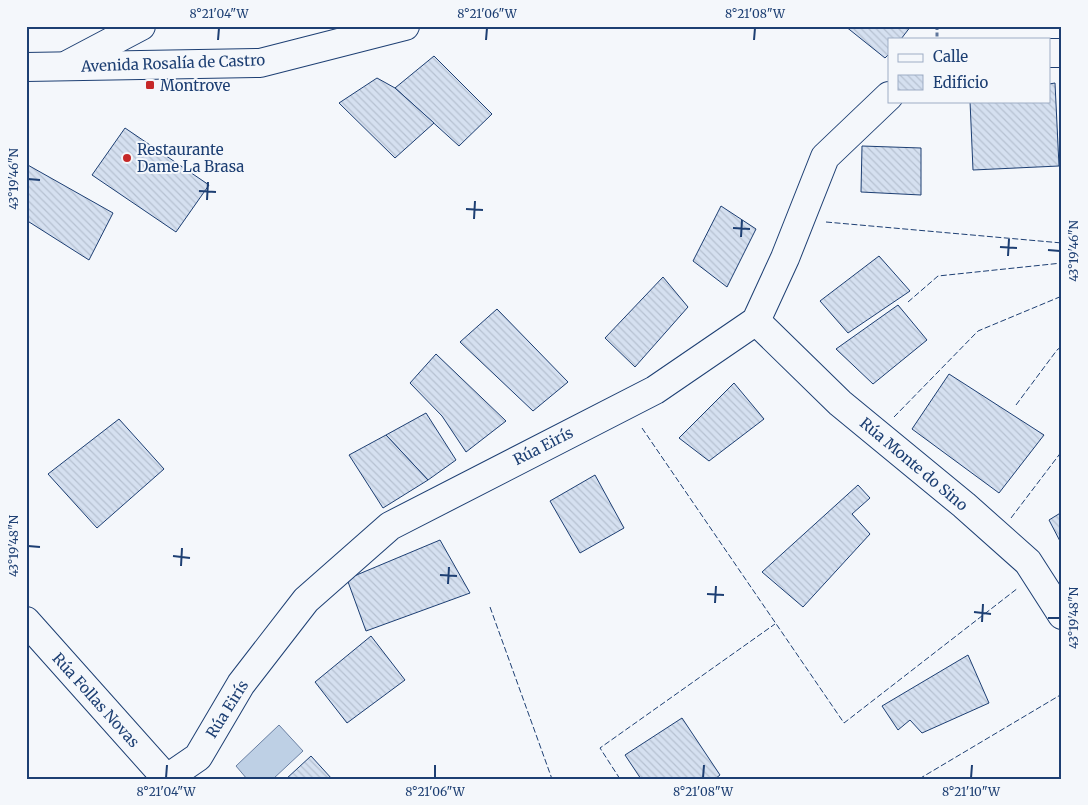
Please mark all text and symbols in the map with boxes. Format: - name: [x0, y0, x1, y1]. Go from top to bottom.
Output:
- text: 8°21'04"W: [189, 6, 250, 21]
- text: 8°21'06"W: [457, 6, 518, 21]
- text: 8°21'08"W: [725, 6, 786, 21]
- legend: [888, 38, 1050, 102]
- text: Calle: [933, 47, 968, 66]
- street label: Avenida Rosalía de Castro: [80, 50, 266, 76]
- text: Edificio: [933, 73, 989, 92]
- place label: Montrove: [160, 76, 231, 95]
- marker: Montrove: [144, 79, 156, 91]
- place label: Restaurante Dame La Brasa: [137, 140, 244, 176]
- text: 43°19'46"N: [6, 148, 21, 210]
- marker: Restaurante Dame La Brasa: [121, 152, 133, 164]
- text: 43°19'46"N: [1066, 220, 1081, 282]
- street label: Rúa Monte do Sino: [856, 413, 972, 515]
- street label: Rúa Eirís: [510, 423, 576, 469]
- text: 43°19'48"N: [6, 514, 21, 577]
- text: 43°19'48"N: [1066, 586, 1081, 649]
- street label: Rúa Follas Novas: [49, 649, 143, 751]
- street label: Rúa Eirís: [202, 677, 252, 741]
- text: 8°21'04"W: [136, 784, 197, 799]
- text: 8°21'06"W: [405, 784, 466, 799]
- text: 8°21'08"W: [673, 784, 734, 799]
- text: 8°21'10"W: [942, 784, 1001, 799]

